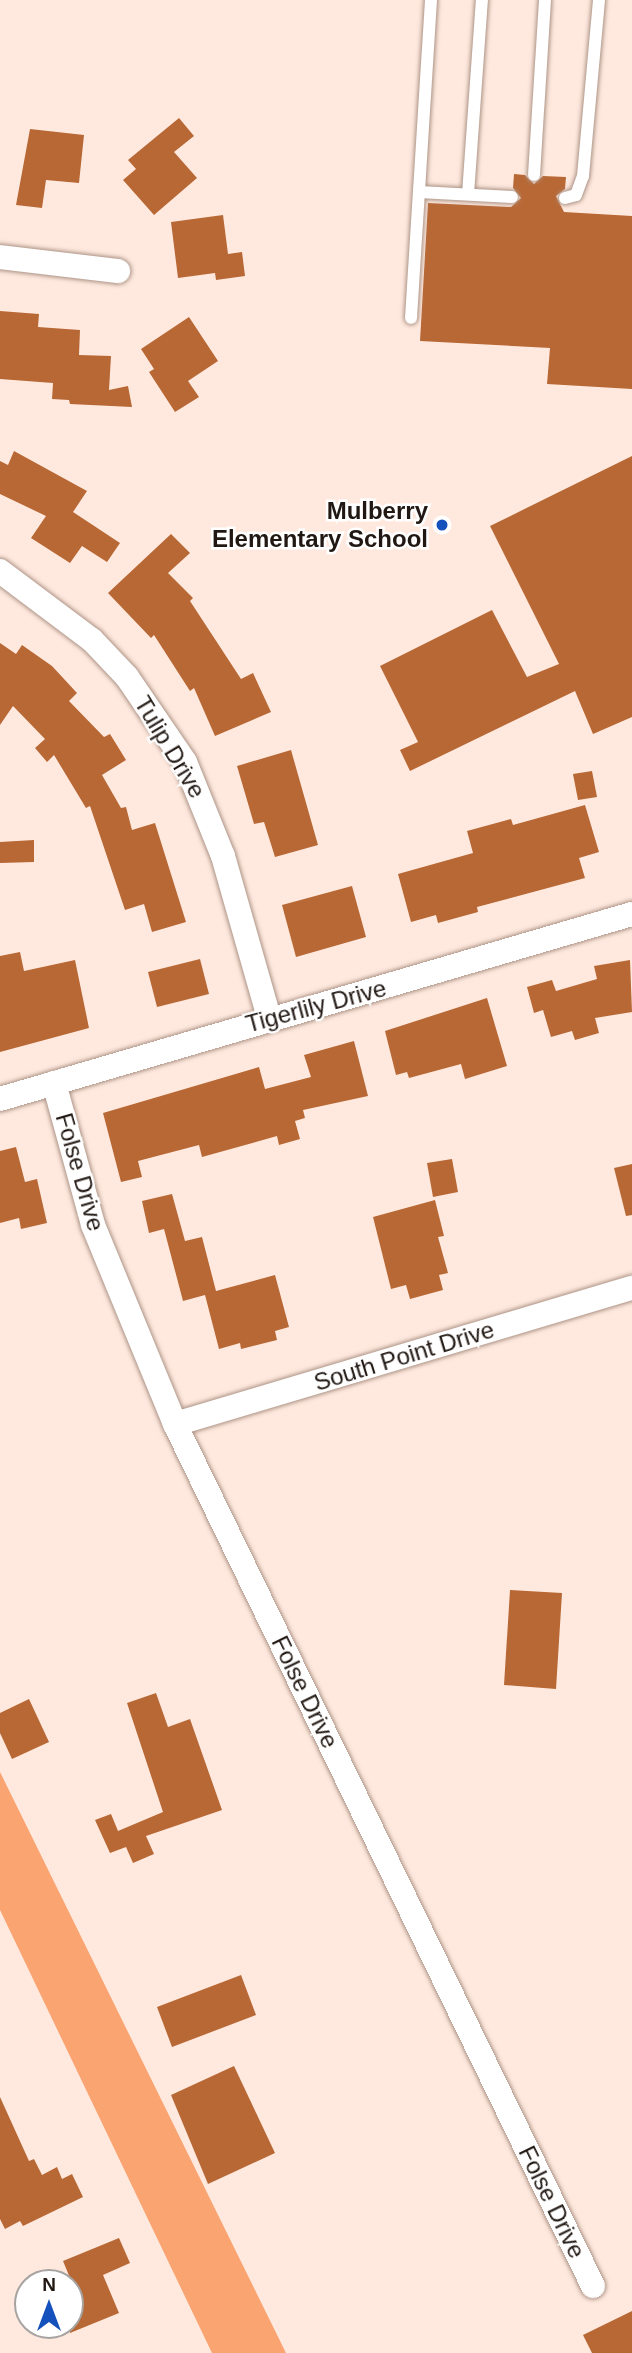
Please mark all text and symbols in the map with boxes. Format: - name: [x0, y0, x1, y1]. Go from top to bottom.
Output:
- place label: Mulberry Elementary School: [212, 497, 428, 553]
- marker: Mulberry Elementary School: [434, 517, 450, 533]
- street label: Tulip Drive: [128, 691, 212, 803]
- street label: Tigerlily Drive: [243, 973, 389, 1039]
- street label: Folse Drive: [49, 1110, 111, 1234]
- street label: South Point Drive: [310, 1315, 498, 1397]
- street label: Folse Drive: [265, 1631, 345, 1753]
- street label: Folse Drive: [512, 2141, 592, 2263]
- north arrow: [14, 2269, 84, 2339]
- text: N: [42, 2274, 56, 2295]

